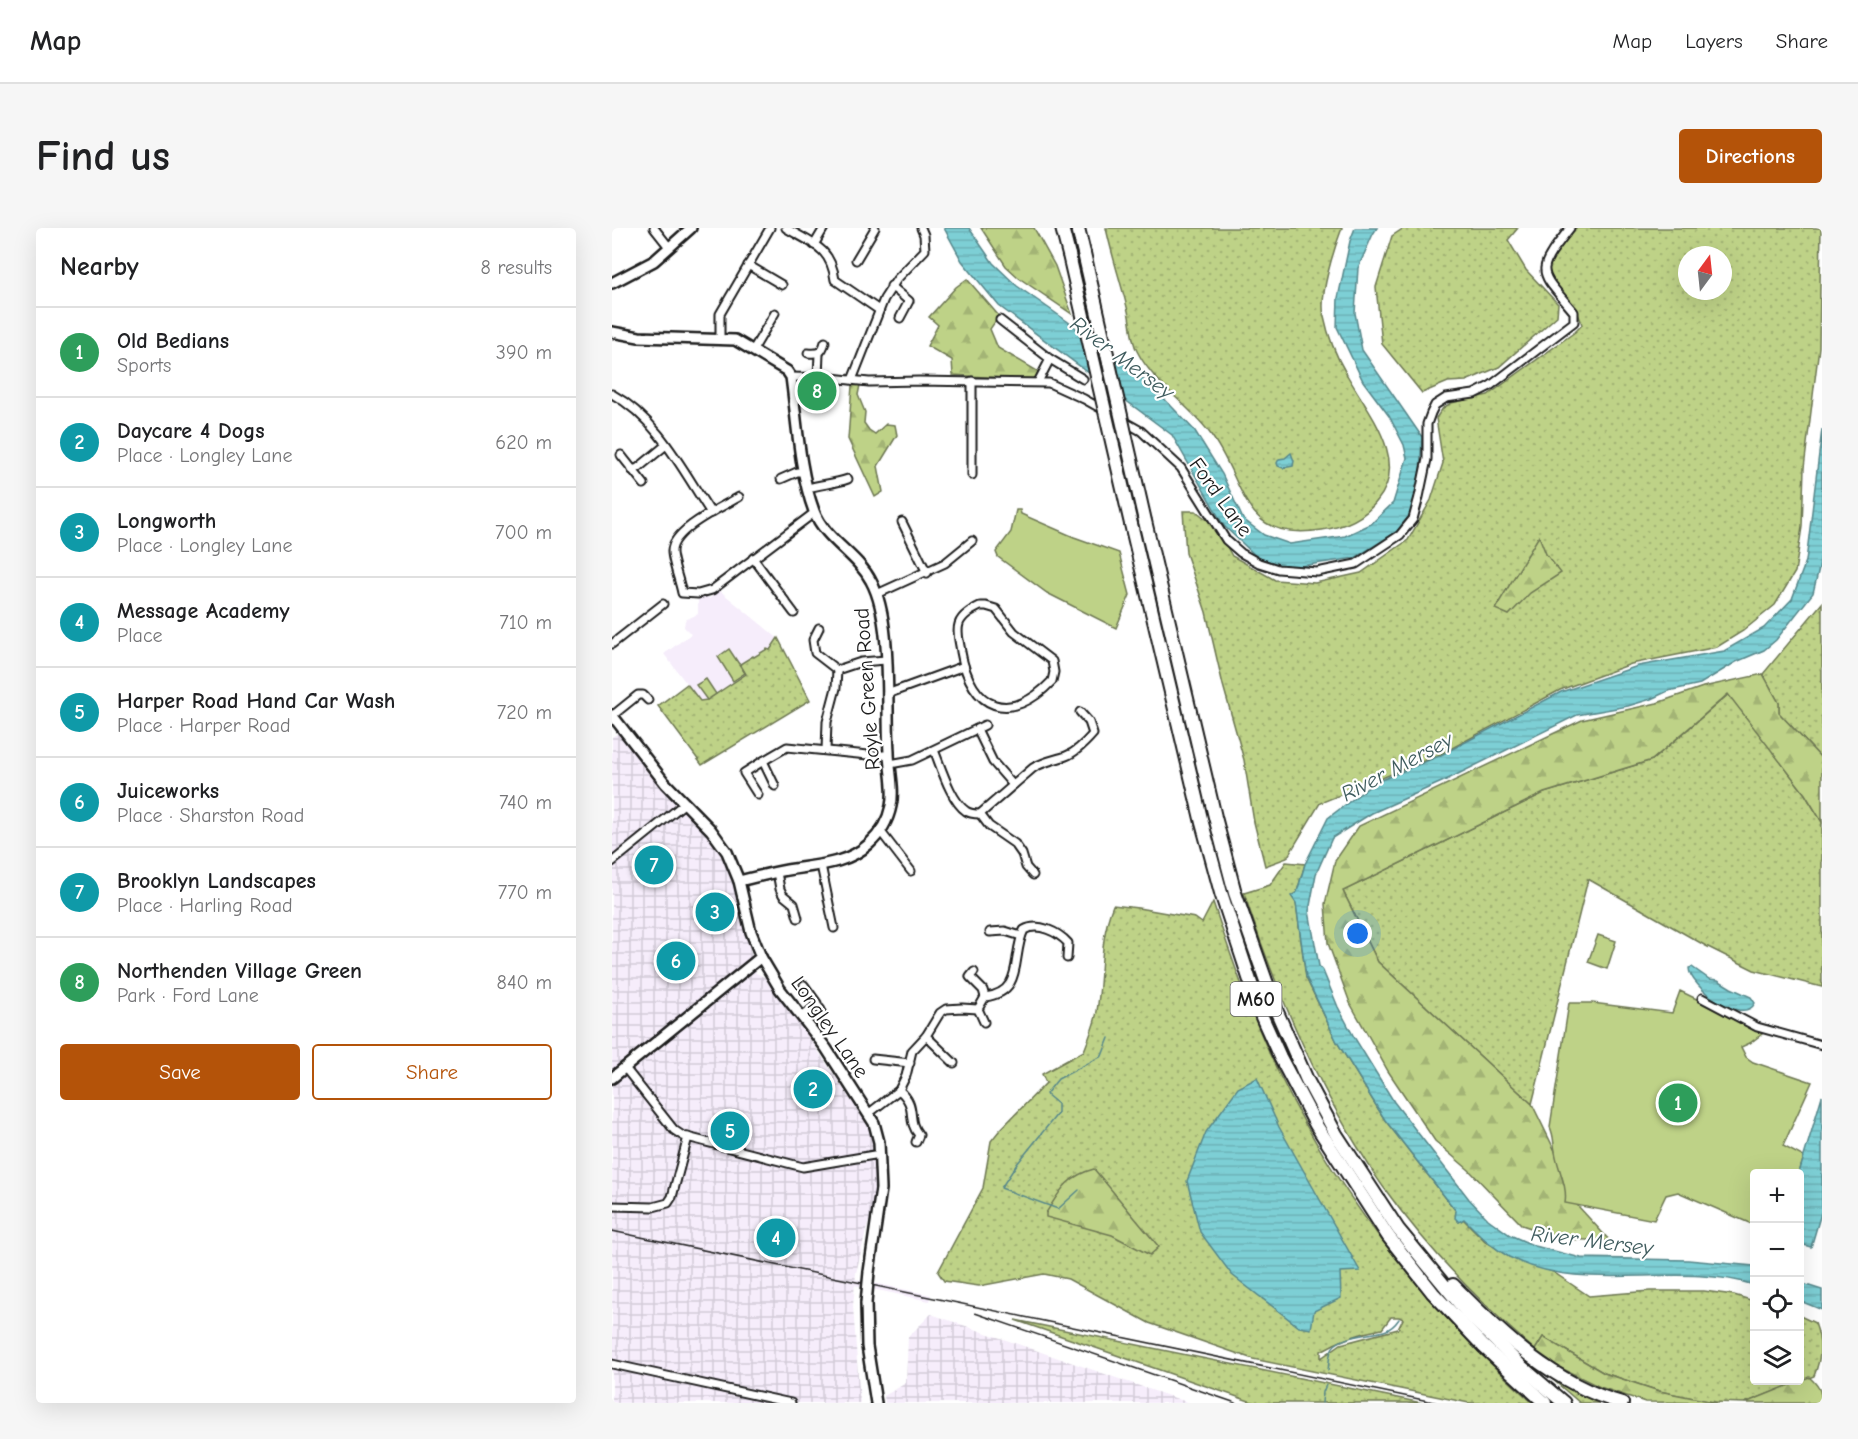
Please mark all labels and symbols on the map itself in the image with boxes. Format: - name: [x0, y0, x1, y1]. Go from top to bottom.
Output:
- north arrow: [1678, 246, 1732, 300]
- water label: River Mersey: [1065, 311, 1180, 406]
- pin: 8: [798, 368, 836, 414]
- street label: Ford Lane: [1185, 453, 1257, 541]
- street label: Royle Green Road: [849, 607, 885, 771]
- water label: River Mersey: [1337, 726, 1458, 807]
- pin: 7: [634, 842, 674, 888]
- pin: 3: [696, 890, 734, 934]
- your location: [1343, 919, 1372, 948]
- pin: 6: [656, 938, 696, 984]
- street label: Longley Lane: [786, 972, 874, 1082]
- road number: M60: [1230, 982, 1282, 1016]
- pin: 2: [794, 1066, 832, 1112]
- pin: 1: [1658, 1080, 1698, 1126]
- pin: 5: [710, 1108, 750, 1154]
- pin: 4: [756, 1216, 796, 1260]
- water label: River Mersey: [1529, 1221, 1656, 1262]

